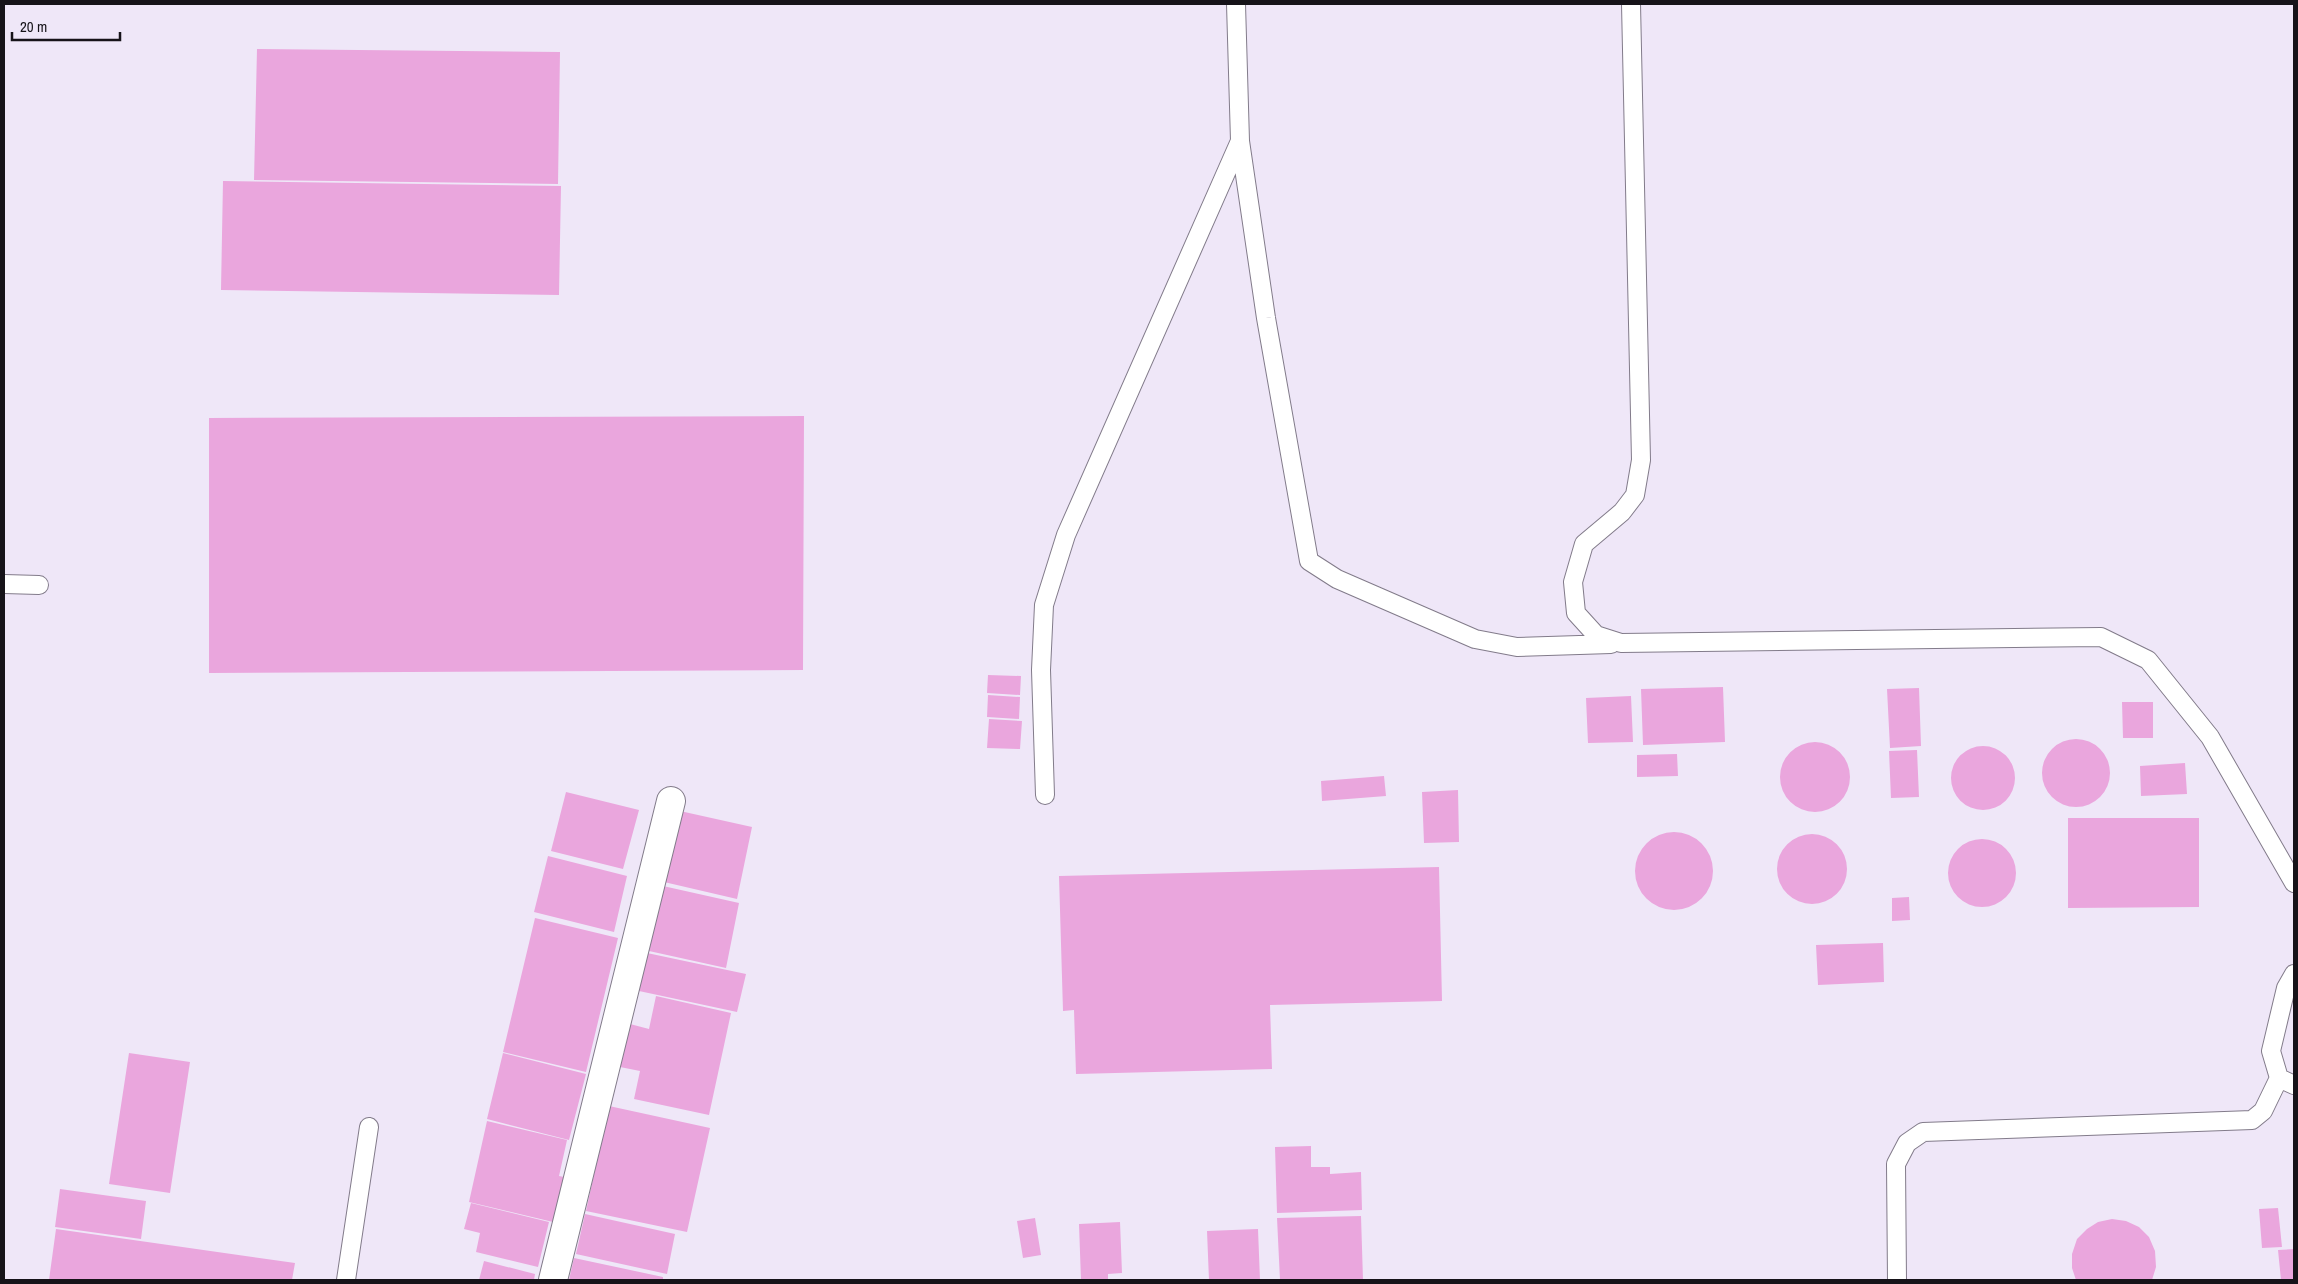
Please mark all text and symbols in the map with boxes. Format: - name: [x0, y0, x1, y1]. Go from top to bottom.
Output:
- scale bar: [12, 10, 120, 42]
- text: 20 m: [20, 16, 47, 37]

